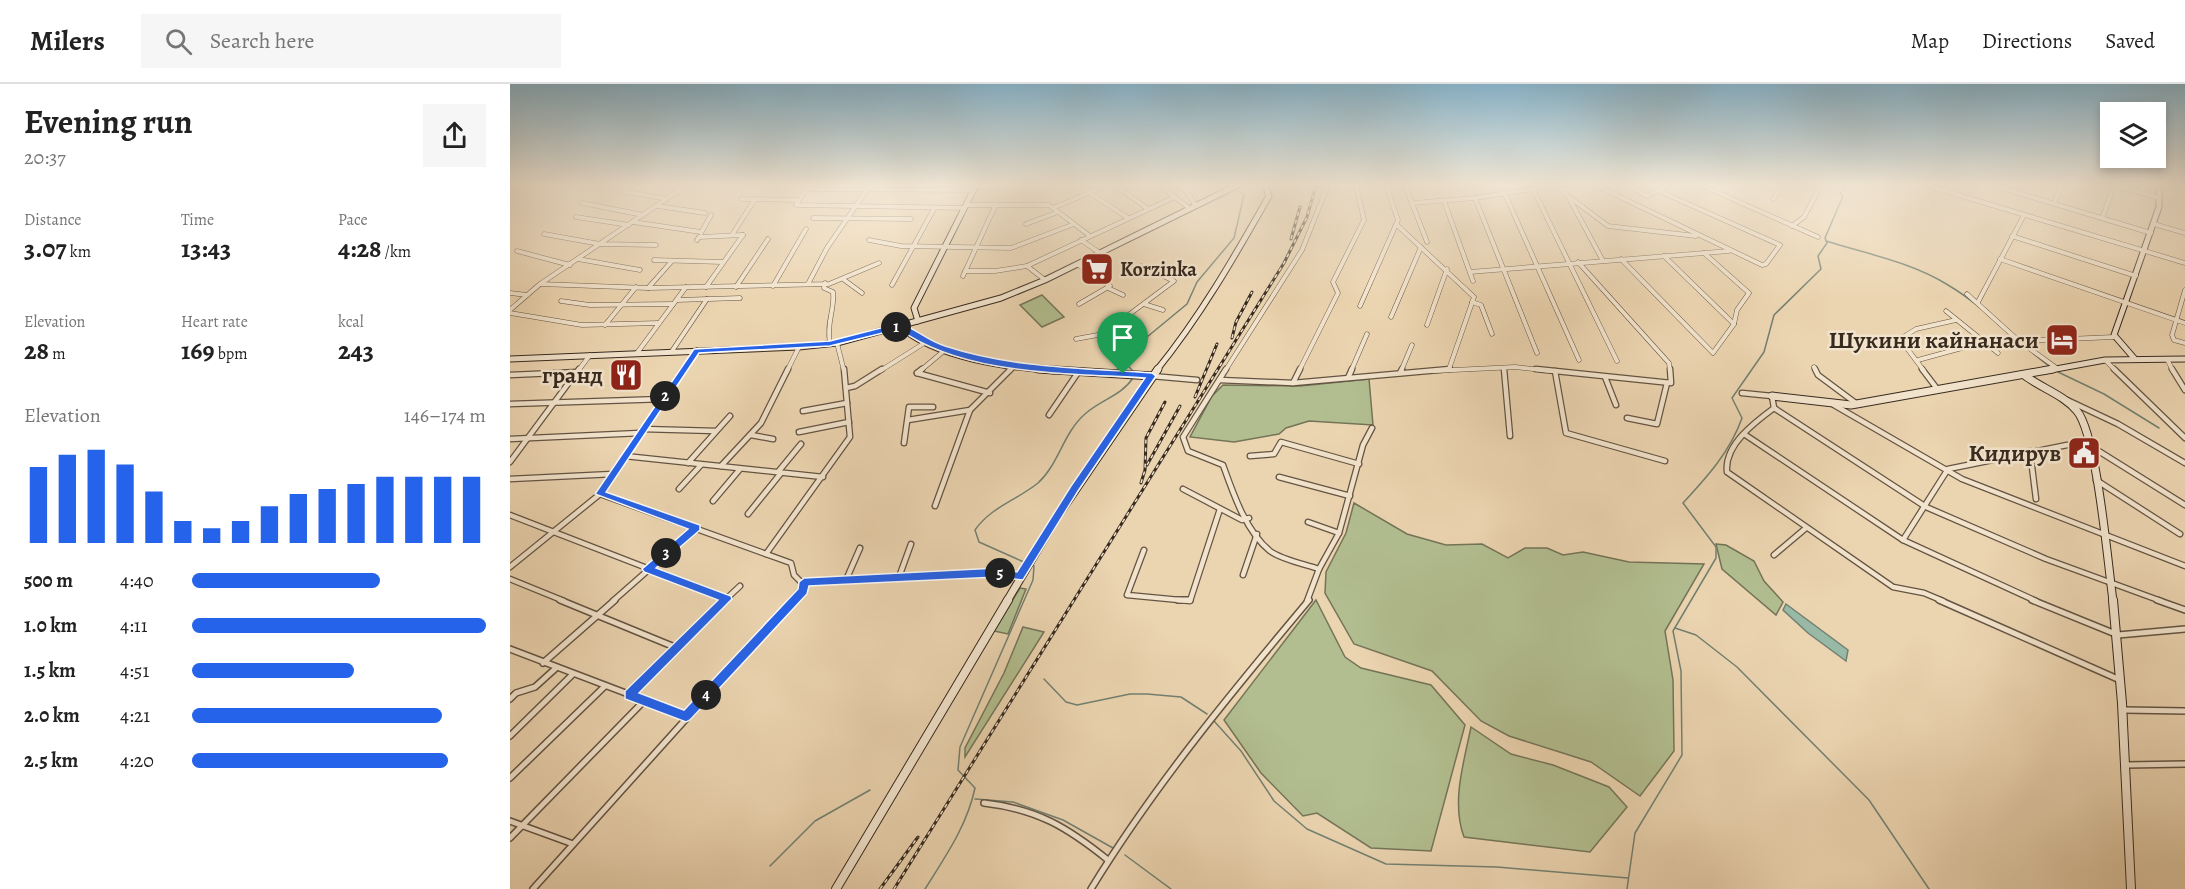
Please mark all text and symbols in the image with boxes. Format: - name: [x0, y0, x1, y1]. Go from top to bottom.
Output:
- search box: [141, 14, 561, 68]
- text: Milers: [30, 22, 105, 60]
- icon: search: [162, 25, 195, 58]
- text: Search here: [210, 26, 314, 56]
- text: Map: [1911, 27, 1949, 55]
- text: Directions: [1982, 27, 2072, 55]
- text: Saved: [2105, 27, 2155, 55]
- text: Evening run: [24, 99, 193, 144]
- map controls: [2100, 102, 2166, 168]
- button: layers: [2100, 102, 2166, 168]
- button: share: [423, 104, 486, 167]
- text: 20:37: [24, 144, 66, 171]
- text: Distance: [24, 209, 81, 231]
- text: Time: [181, 209, 214, 231]
- text: Pace: [338, 209, 368, 231]
- text: 3.07: [24, 231, 67, 266]
- text: 13:43: [181, 231, 231, 266]
- text: 4:28: [338, 231, 381, 266]
- text: km: [67, 241, 91, 263]
- text: /km: [381, 241, 411, 263]
- supermarket icon: Korzinka: [1079, 251, 1115, 287]
- place label: Korzinka: [1120, 256, 1197, 283]
- text: Elevation: [24, 311, 85, 333]
- text: Heart rate: [181, 311, 248, 333]
- text: kcal: [338, 311, 364, 333]
- pin: 1: [881, 312, 911, 342]
- pin: [1097, 312, 1148, 374]
- text: 1: [893, 316, 899, 338]
- icon: arrive: [1106, 321, 1139, 354]
- hotel icon: Шукини кайнанаси: [2044, 322, 2080, 358]
- place label: Шукини кайнанаси: [1829, 324, 2039, 356]
- text: 28: [24, 333, 49, 368]
- text: 169: [181, 333, 215, 368]
- text: 243: [338, 333, 374, 368]
- text: m: [49, 343, 66, 365]
- text: bpm: [215, 343, 248, 365]
- restaurant icon: гранд: [608, 357, 644, 393]
- place label: гранд: [542, 359, 603, 391]
- pin: 2: [650, 381, 680, 411]
- text: 2: [661, 385, 669, 407]
- text: Elevation: [24, 402, 101, 429]
- text: 146–174 m: [404, 402, 486, 429]
- public building icon: Кидирув: [2066, 435, 2102, 471]
- place label: Кидирув: [1968, 437, 2061, 469]
- pin: 3: [651, 538, 681, 568]
- text: 3: [663, 542, 669, 564]
- pin: 5: [985, 558, 1015, 588]
- text: 5: [997, 562, 1003, 584]
- text: 500 m: [24, 567, 73, 594]
- text: 4:40: [120, 567, 154, 594]
- text: 1.0 km: [24, 612, 77, 639]
- text: 4:11: [120, 612, 148, 639]
- text: 1.5 km: [24, 657, 76, 684]
- text: 4:51: [120, 657, 149, 684]
- pin: 4: [691, 680, 721, 710]
- text: 4: [702, 684, 710, 706]
- text: 2.0 km: [24, 702, 80, 729]
- text: 4:21: [120, 702, 150, 729]
- text: 2.5 km: [24, 747, 78, 774]
- text: 4:20: [120, 747, 154, 774]

